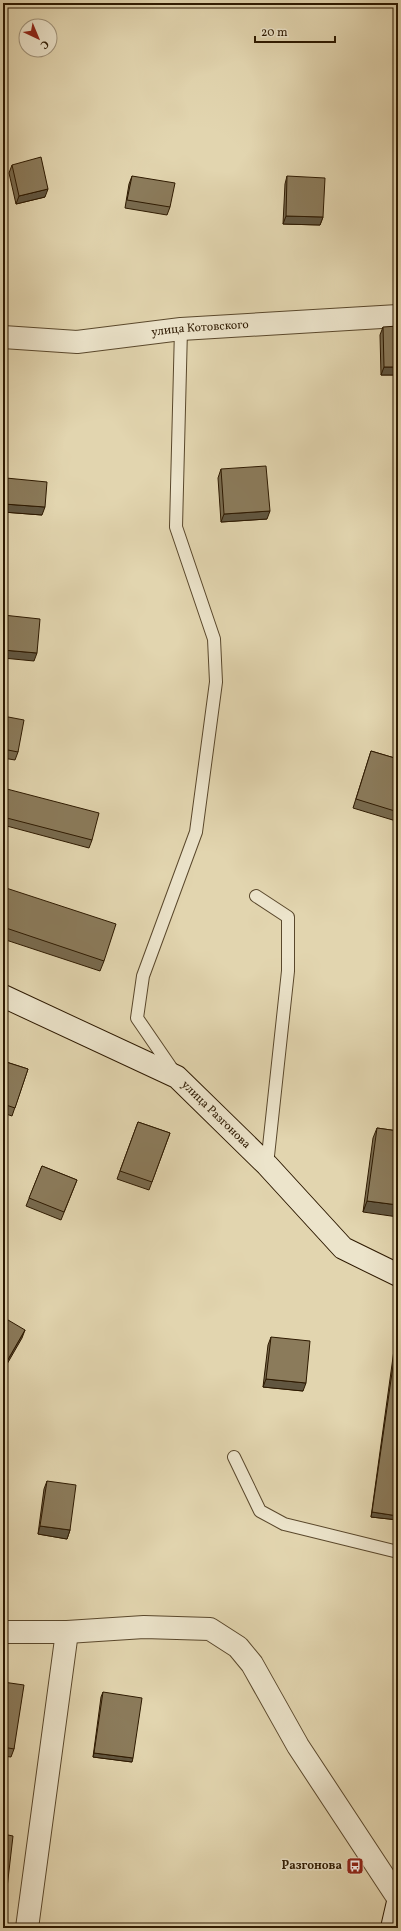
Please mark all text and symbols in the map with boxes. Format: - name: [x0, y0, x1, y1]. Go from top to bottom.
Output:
- north arrow: [18, 18, 58, 58]
- scale bar: [255, 18, 335, 44]
- text: 20 m: [261, 25, 288, 41]
- text: С: [36, 36, 52, 52]
- street label: улица Котовского: [150, 317, 249, 341]
- street label: улица Разгонова: [177, 1077, 254, 1152]
- bus stop icon: Разгонова: [345, 1856, 365, 1876]
- place label: Разгонова: [282, 1858, 342, 1874]

